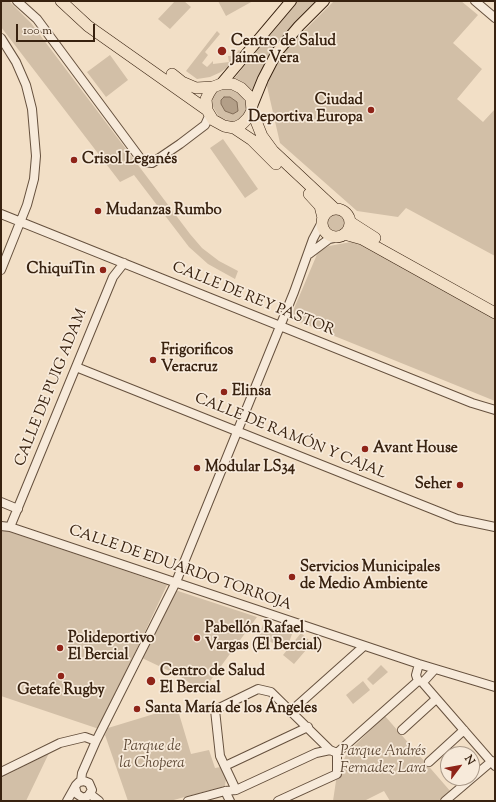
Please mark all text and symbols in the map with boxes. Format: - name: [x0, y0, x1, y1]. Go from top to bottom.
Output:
- scale bar: [18, 16, 97, 42]
- text: 100 m: [23, 22, 52, 40]
- place label: Centro de Salud Jaime Vera: [231, 33, 336, 68]
- marker: Centro de Salud Jaime Vera: [216, 45, 228, 57]
- place label: Ciudad Deportiva Europa: [248, 92, 363, 127]
- marker: Ciudad Deportiva Europa: [366, 105, 376, 115]
- place label: Crisol Leganés: [82, 151, 177, 169]
- marker: Crisol Leganés: [69, 155, 79, 165]
- place label: Mudanzas Rumbo: [106, 202, 222, 220]
- marker: Mudanzas Rumbo: [93, 206, 103, 216]
- street label: CALLE DE REY PASTOR: [169, 259, 337, 341]
- place label: ChiquiTin: [27, 261, 95, 279]
- marker: ChiquiTin: [98, 265, 108, 275]
- street label: CALLE DE PUIG ADAM: [12, 307, 92, 469]
- place label: Frigorificos Veracruz: [161, 342, 233, 377]
- marker: Frigorificos Veracruz: [148, 355, 158, 365]
- place label: Elinsa: [232, 383, 271, 401]
- marker: Elinsa: [219, 387, 229, 397]
- street label: CALLE DE RAMÓN Y CAJAL: [191, 390, 389, 484]
- place label: Avant House: [373, 440, 458, 458]
- marker: Avant House: [360, 444, 370, 454]
- place label: Modular LS34: [205, 459, 295, 477]
- marker: Modular LS34: [192, 463, 202, 473]
- place label: Seher: [415, 476, 452, 494]
- marker: Seher: [455, 480, 465, 490]
- street label: CALLE DE EDUARDO TORROJA: [66, 522, 294, 616]
- place label: Servicios Municipales de Medio Ambiente: [300, 559, 440, 594]
- marker: Servicios Municipales de Medio Ambiente: [287, 572, 297, 582]
- place label: Pabellón Rafael Vargas (El Bercial): [205, 620, 322, 655]
- place label: Polideportivo El Bercial: [68, 630, 155, 665]
- marker: Pabellón Rafael Vargas (El Bercial): [192, 633, 202, 643]
- marker: Polideportivo El Bercial: [55, 643, 65, 653]
- place label: Centro de Salud El Bercial: [160, 663, 265, 698]
- marker: Getafe Rugby: [56, 671, 66, 681]
- marker: Centro de Salud El Bercial: [145, 675, 157, 687]
- place label: Getafe Rugby: [17, 682, 105, 700]
- place label: Santa María de los Ángeles: [145, 700, 317, 718]
- marker: Santa María de los Ángeles: [132, 704, 142, 714]
- park label: Parque de la Chopera: [119, 738, 185, 773]
- park label: Parque Andrés Fernadez Lara: [340, 743, 426, 778]
- north arrow: [440, 746, 480, 786]
- text: N: [460, 752, 478, 768]

